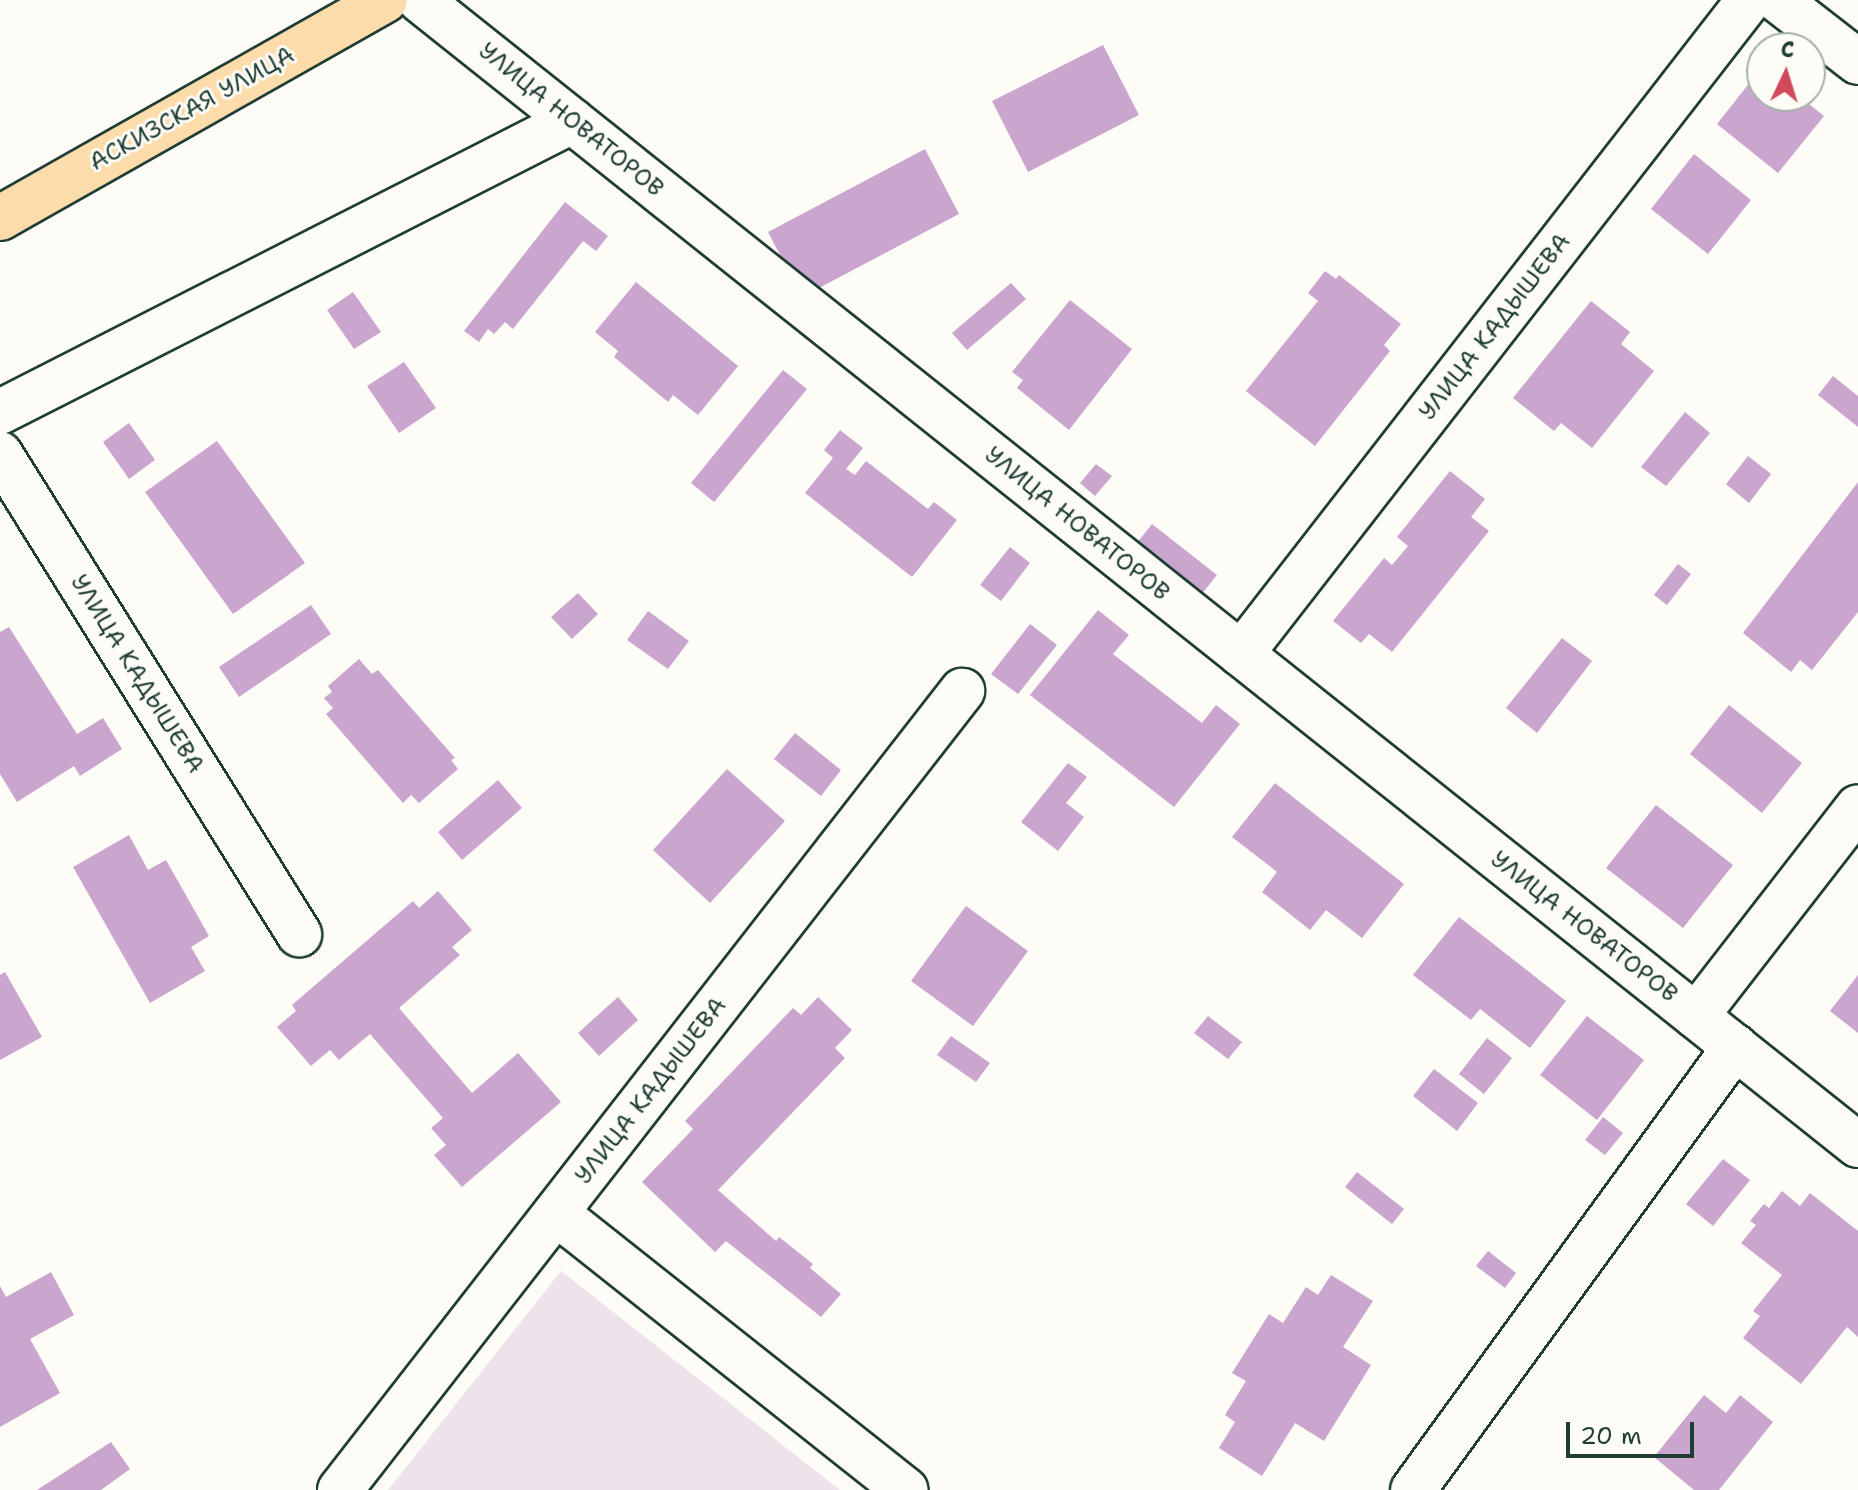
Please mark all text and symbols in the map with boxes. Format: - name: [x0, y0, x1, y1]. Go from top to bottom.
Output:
- north arrow: [1746, 32, 1826, 112]
- text: С: [1780, 35, 1795, 64]
- street label: УЛИЦА НОВАТОРОВ: [473, 37, 669, 203]
- street label: АСКИЗСКАЯ УЛИЦА: [85, 41, 299, 177]
- street label: УЛИЦА КАДЫШЕВА: [1413, 228, 1577, 426]
- street label: УЛИЦА НОВАТОРОВ: [979, 441, 1175, 607]
- street label: УЛИЦА КАДЫШЕВА: [64, 569, 210, 779]
- street label: УЛИЦА НОВАТОРОВ: [1485, 845, 1683, 1009]
- street label: УЛИЦА КАДЫШЕВА: [569, 992, 733, 1190]
- scale bar: [1570, 1406, 1698, 1456]
- text: 20 m: [1580, 1420, 1642, 1452]

